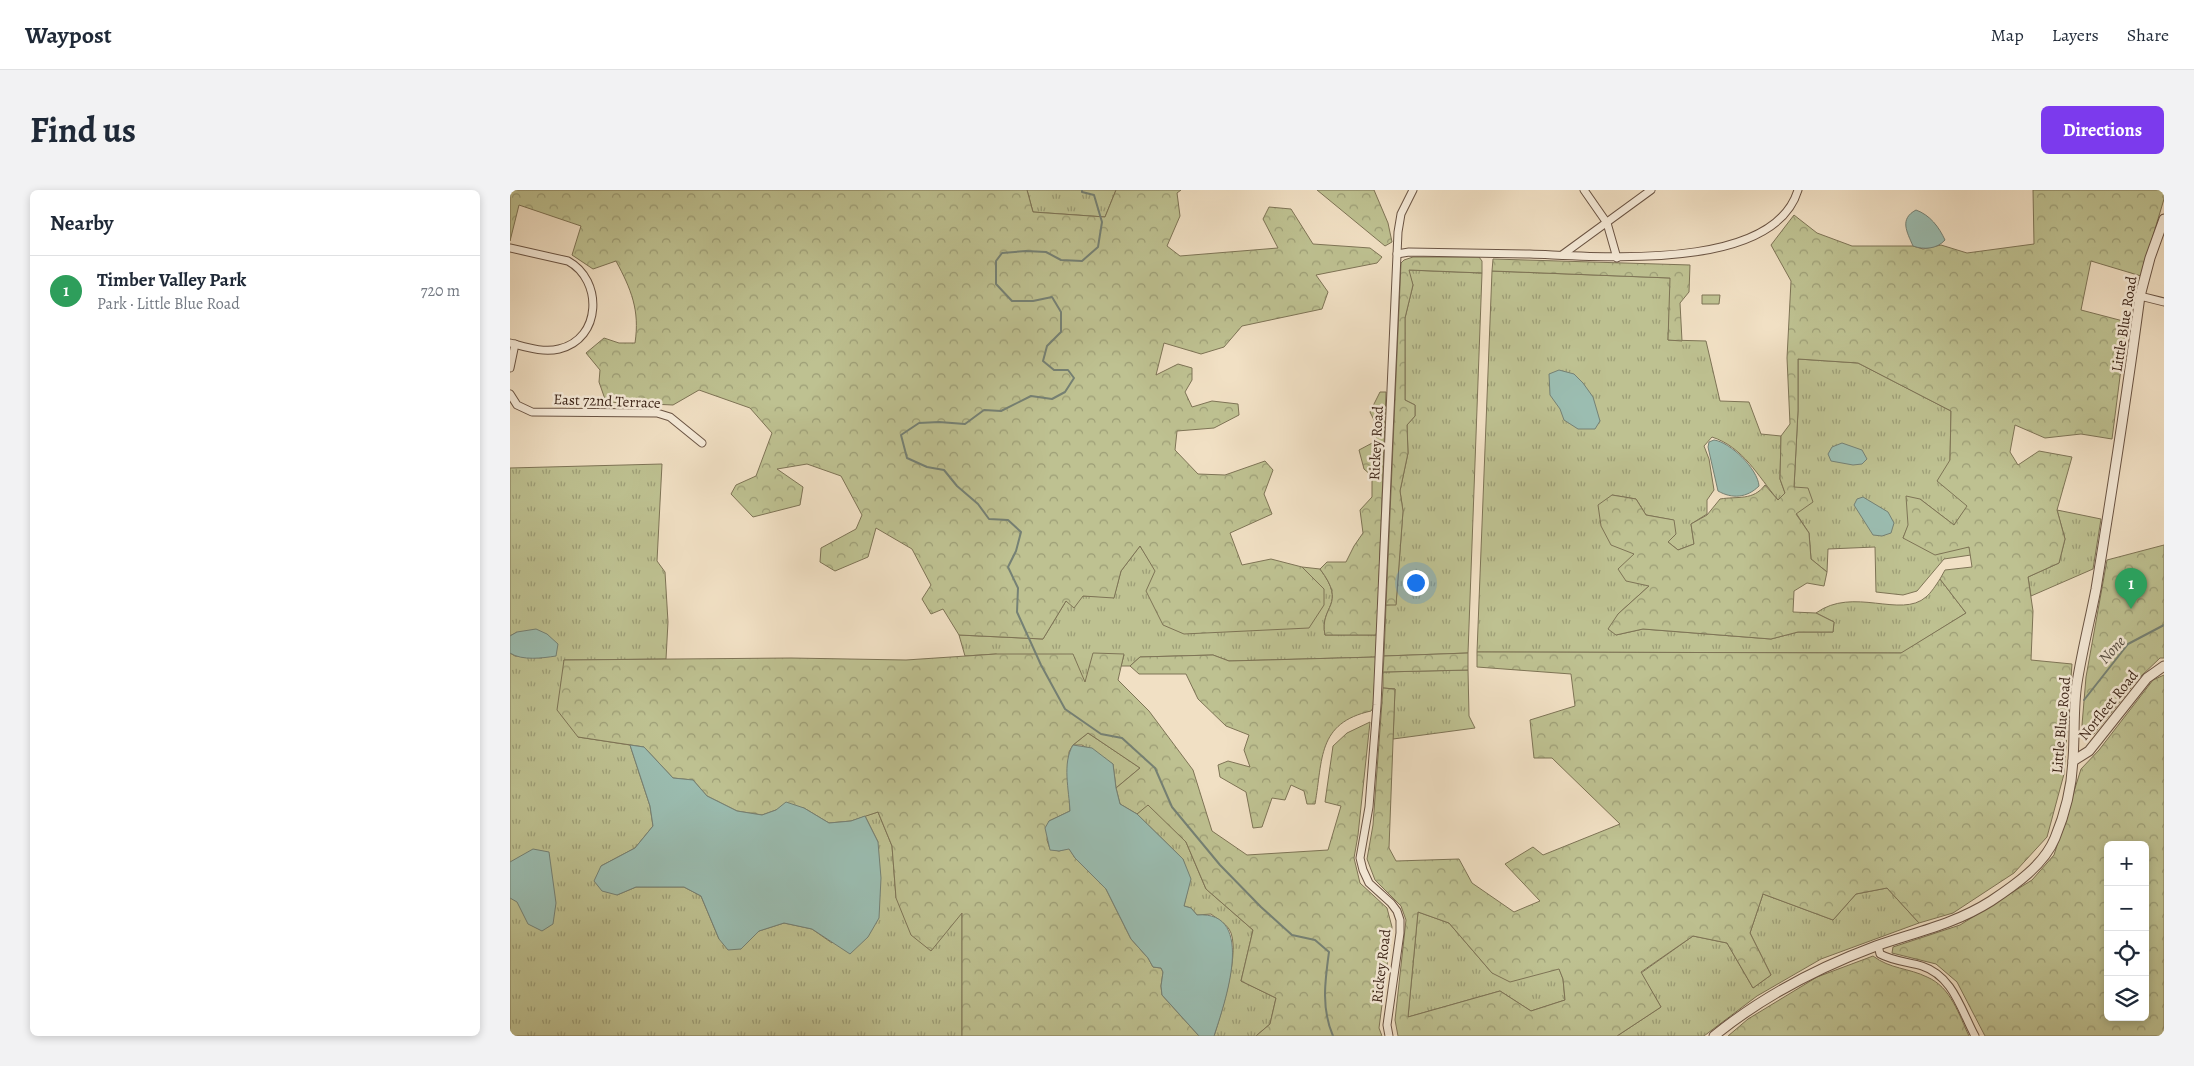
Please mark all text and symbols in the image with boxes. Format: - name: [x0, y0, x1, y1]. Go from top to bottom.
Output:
- text: Waypost: [25, 19, 112, 51]
- text: Map: [1991, 23, 2024, 47]
- text: Layers: [2052, 23, 2099, 47]
- text: Share: [2127, 23, 2169, 47]
- text: Find us: [30, 106, 136, 154]
- button: Directions: [2041, 106, 2164, 154]
- text: Nearby: [50, 209, 113, 237]
- text: Timber Valley Park: [97, 267, 246, 293]
- street label: Little Blue Road: [2107, 274, 2142, 373]
- text: 1: [63, 280, 69, 302]
- text: 720 m: [421, 280, 460, 302]
- text: Park · Little Blue Road: [97, 293, 240, 315]
- street label: East 72nd Terrace: [553, 389, 661, 413]
- street label: Rickey Road: [1364, 404, 1388, 481]
- pin: 1: [2115, 568, 2147, 609]
- your location: [1403, 570, 1429, 596]
- water label: None: [2093, 631, 2131, 669]
- street label: Norfleet Road: [2074, 665, 2143, 744]
- street label: Little Blue Road: [2047, 675, 2075, 774]
- map controls: [2104, 841, 2149, 1021]
- button: +: [2104, 841, 2149, 886]
- button: −: [2104, 886, 2149, 931]
- street label: Rickey Road: [1367, 927, 1396, 1004]
- button: locate: [2104, 931, 2149, 976]
- button: layers: [2104, 976, 2149, 1021]

